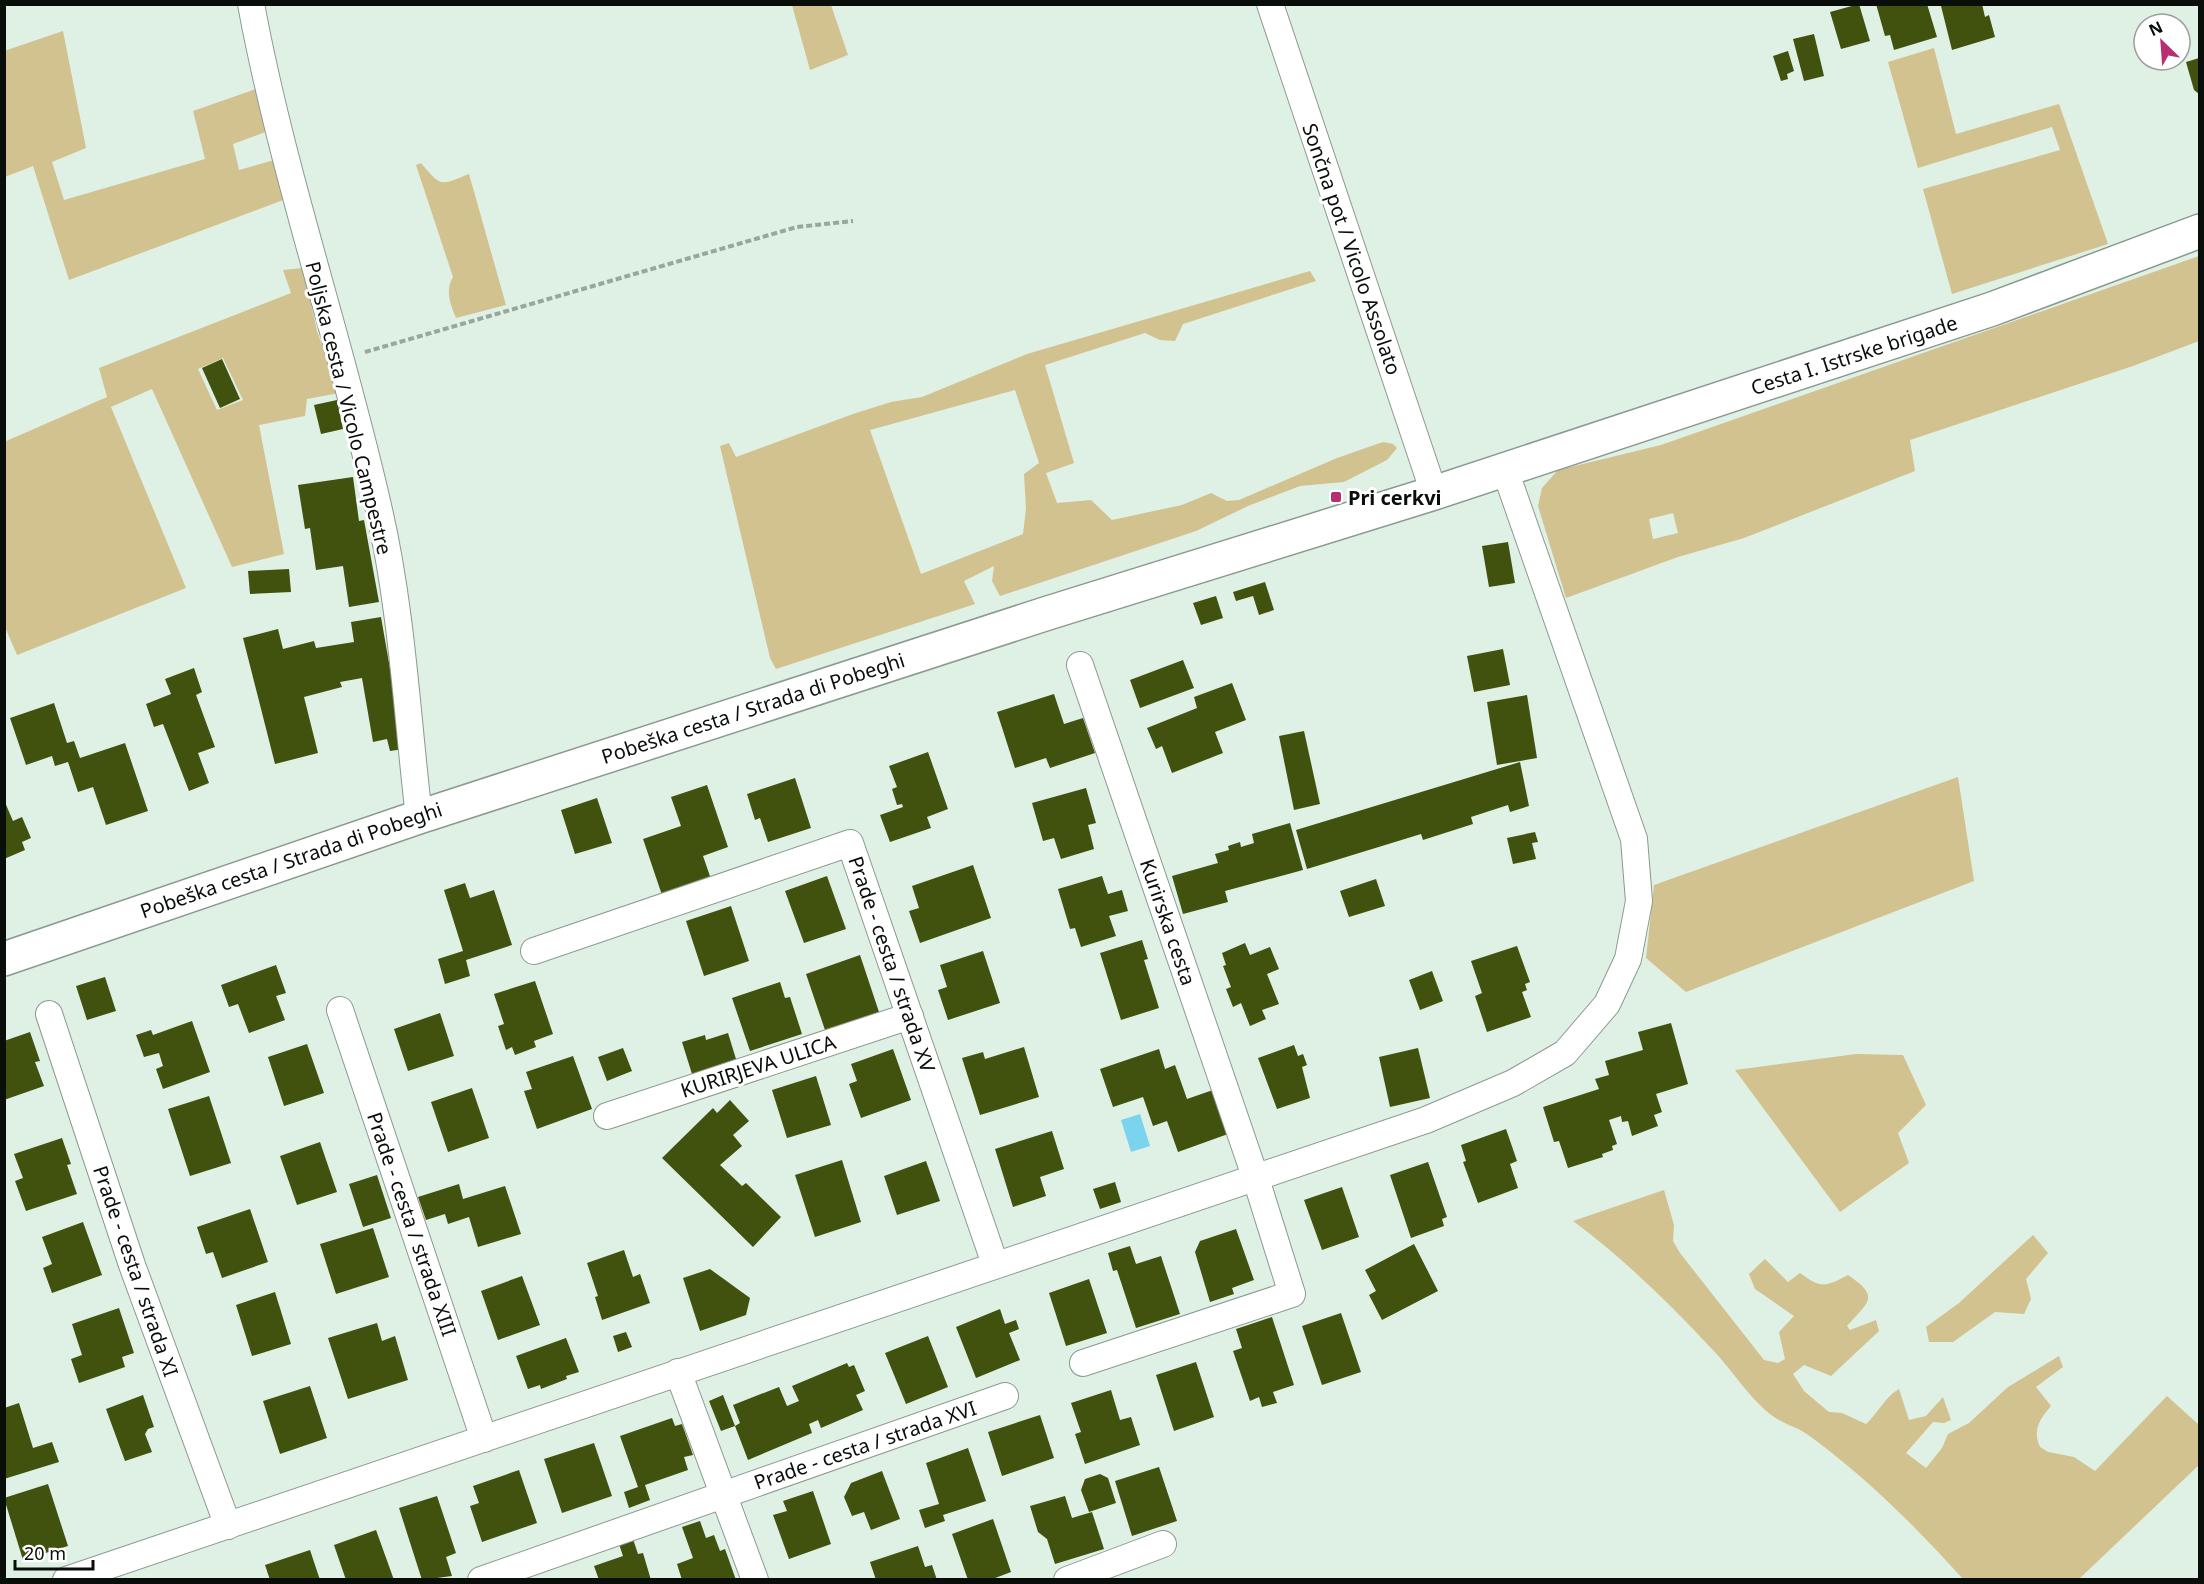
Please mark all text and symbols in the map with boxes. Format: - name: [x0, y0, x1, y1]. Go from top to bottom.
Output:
- north arrow: [2132, 12, 2192, 72]
- text: N: [2145, 16, 2166, 41]
- street label: Sončna pot / Vicolo Assolato: [1296, 120, 1408, 378]
- street label: Poljska cesta / Vicolo Campestre: [299, 259, 399, 557]
- street label: Cesta I. Istrske brigade: [1747, 309, 1961, 401]
- place label: Pri cerkvi: [1348, 484, 1442, 511]
- marker: Pri cerkvi: [1329, 490, 1343, 504]
- street label: Pobeška cesta / Strada di Pobeghi: [598, 646, 908, 770]
- street label: Pobeška cesta / Strada di Pobeghi: [137, 796, 445, 924]
- street label: Prade - cesta / strada XV: [842, 852, 942, 1076]
- street label: Kurirska cesta: [1134, 855, 1202, 989]
- street label: KURIRJEVA ULICA: [677, 1028, 839, 1104]
- street label: Prade - cesta / strada XIII: [361, 1109, 463, 1339]
- street label: Prade - cesta / strada XI: [87, 1162, 185, 1380]
- street label: Prade - cesta / strada XVI: [750, 1394, 980, 1496]
- scale bar: [15, 1533, 93, 1571]
- text: 20 m: [24, 1541, 66, 1565]

